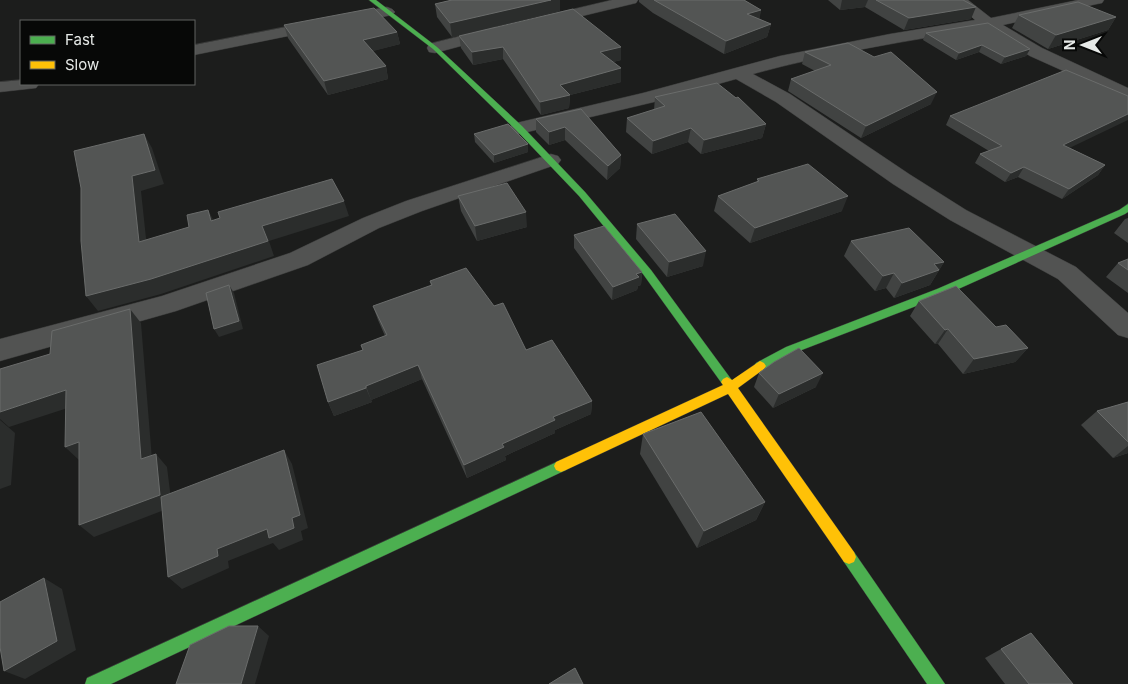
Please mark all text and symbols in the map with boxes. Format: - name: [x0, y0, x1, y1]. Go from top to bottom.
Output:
- legend: [20, 20, 195, 85]
- north arrow: [1058, 20, 1108, 70]
- text: Fast: [65, 30, 95, 49]
- text: N: [1061, 40, 1078, 50]
- text: Slow: [65, 55, 99, 74]

